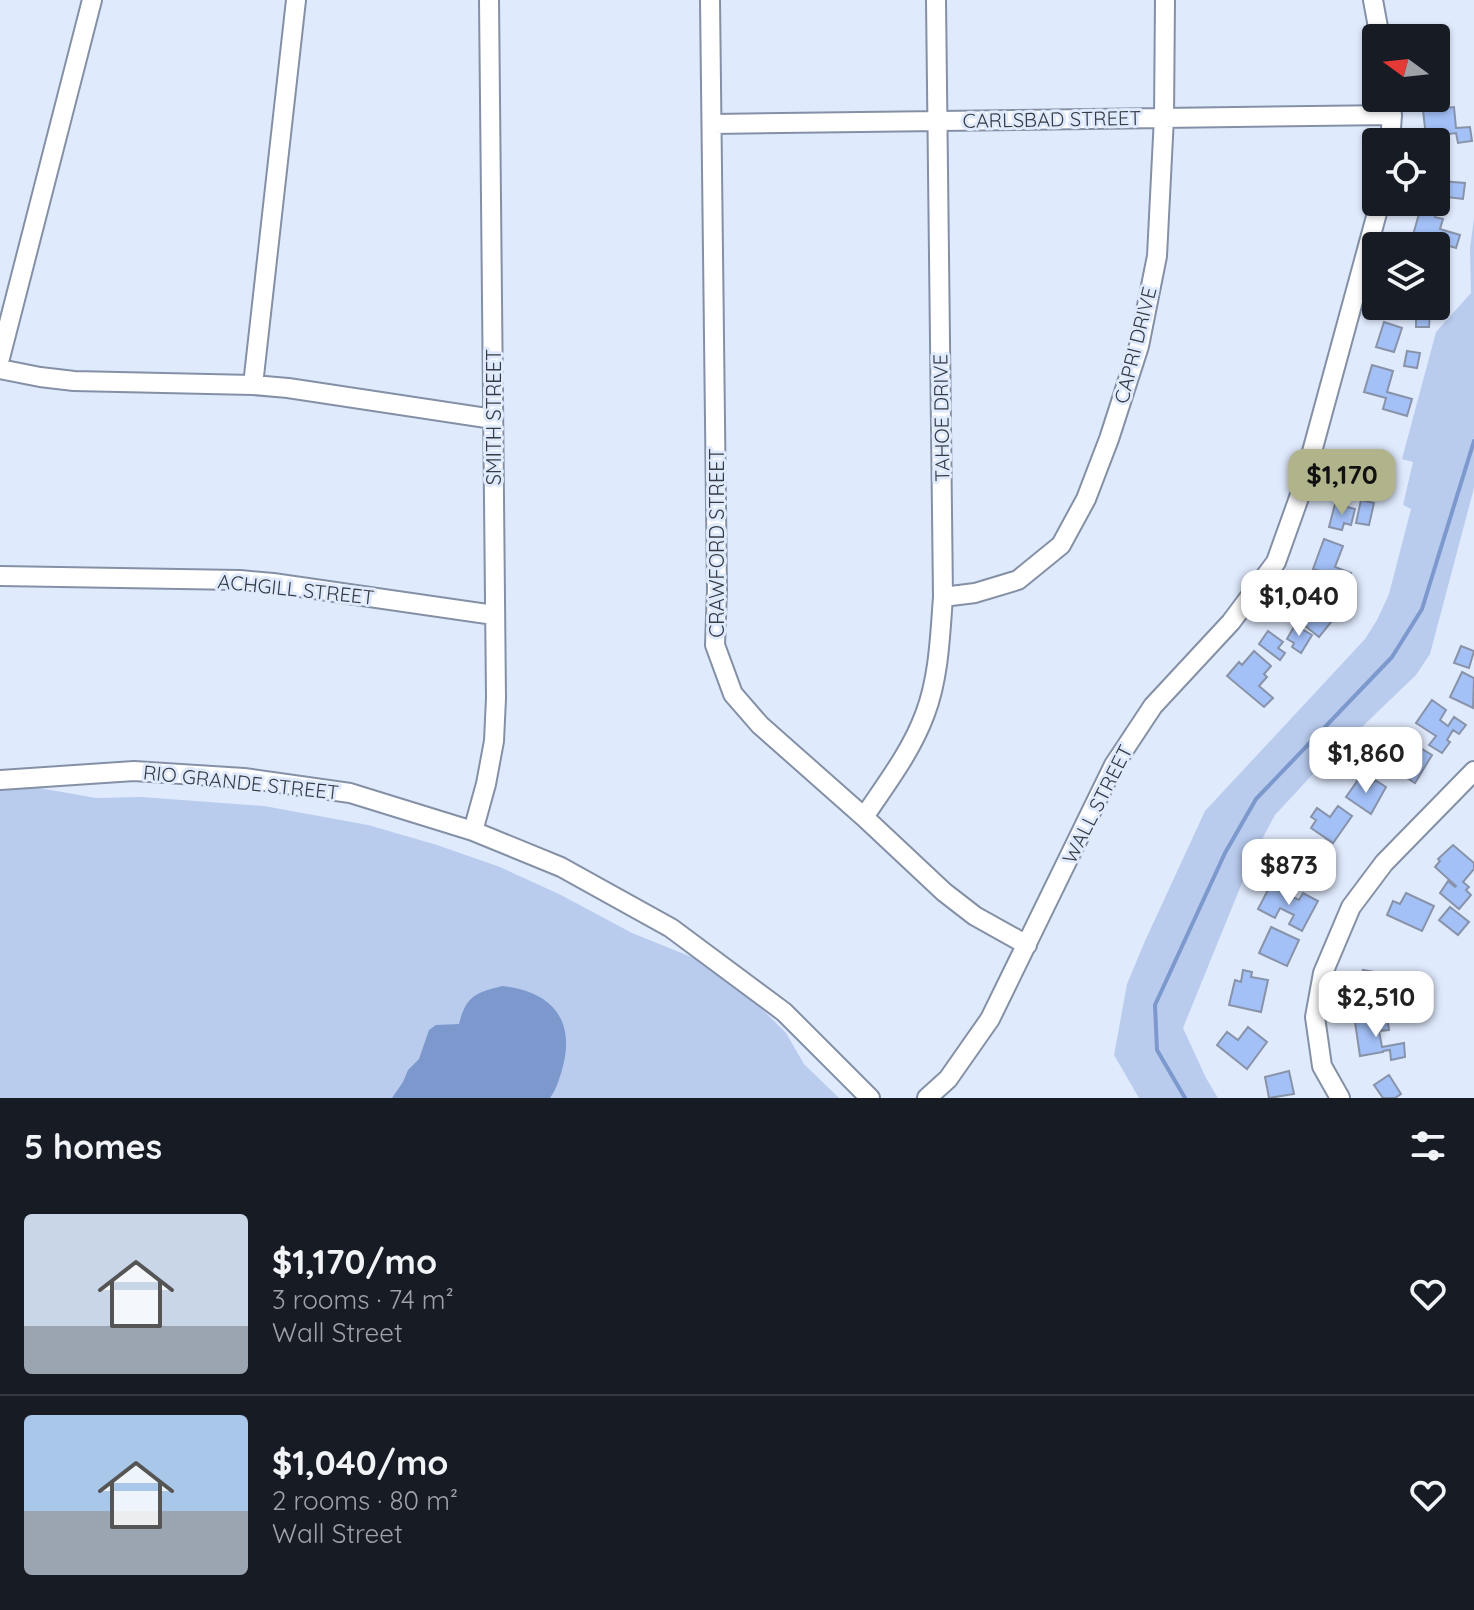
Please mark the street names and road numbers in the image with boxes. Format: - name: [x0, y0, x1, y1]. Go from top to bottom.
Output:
- street label: CARLSBAD STREET: [962, 105, 1142, 133]
- street label: CAPRI DRIVE: [1108, 284, 1162, 406]
- street label: SMITH STREET: [481, 349, 506, 485]
- street label: TAHOE DRIVE: [927, 354, 955, 482]
- street label: CRAWFORD STREET: [704, 448, 729, 638]
- street label: ACHGILL STREET: [216, 568, 376, 610]
- street label: WALL STREET: [1056, 740, 1138, 868]
- street label: RIO GRANDE STREET: [142, 759, 340, 805]

